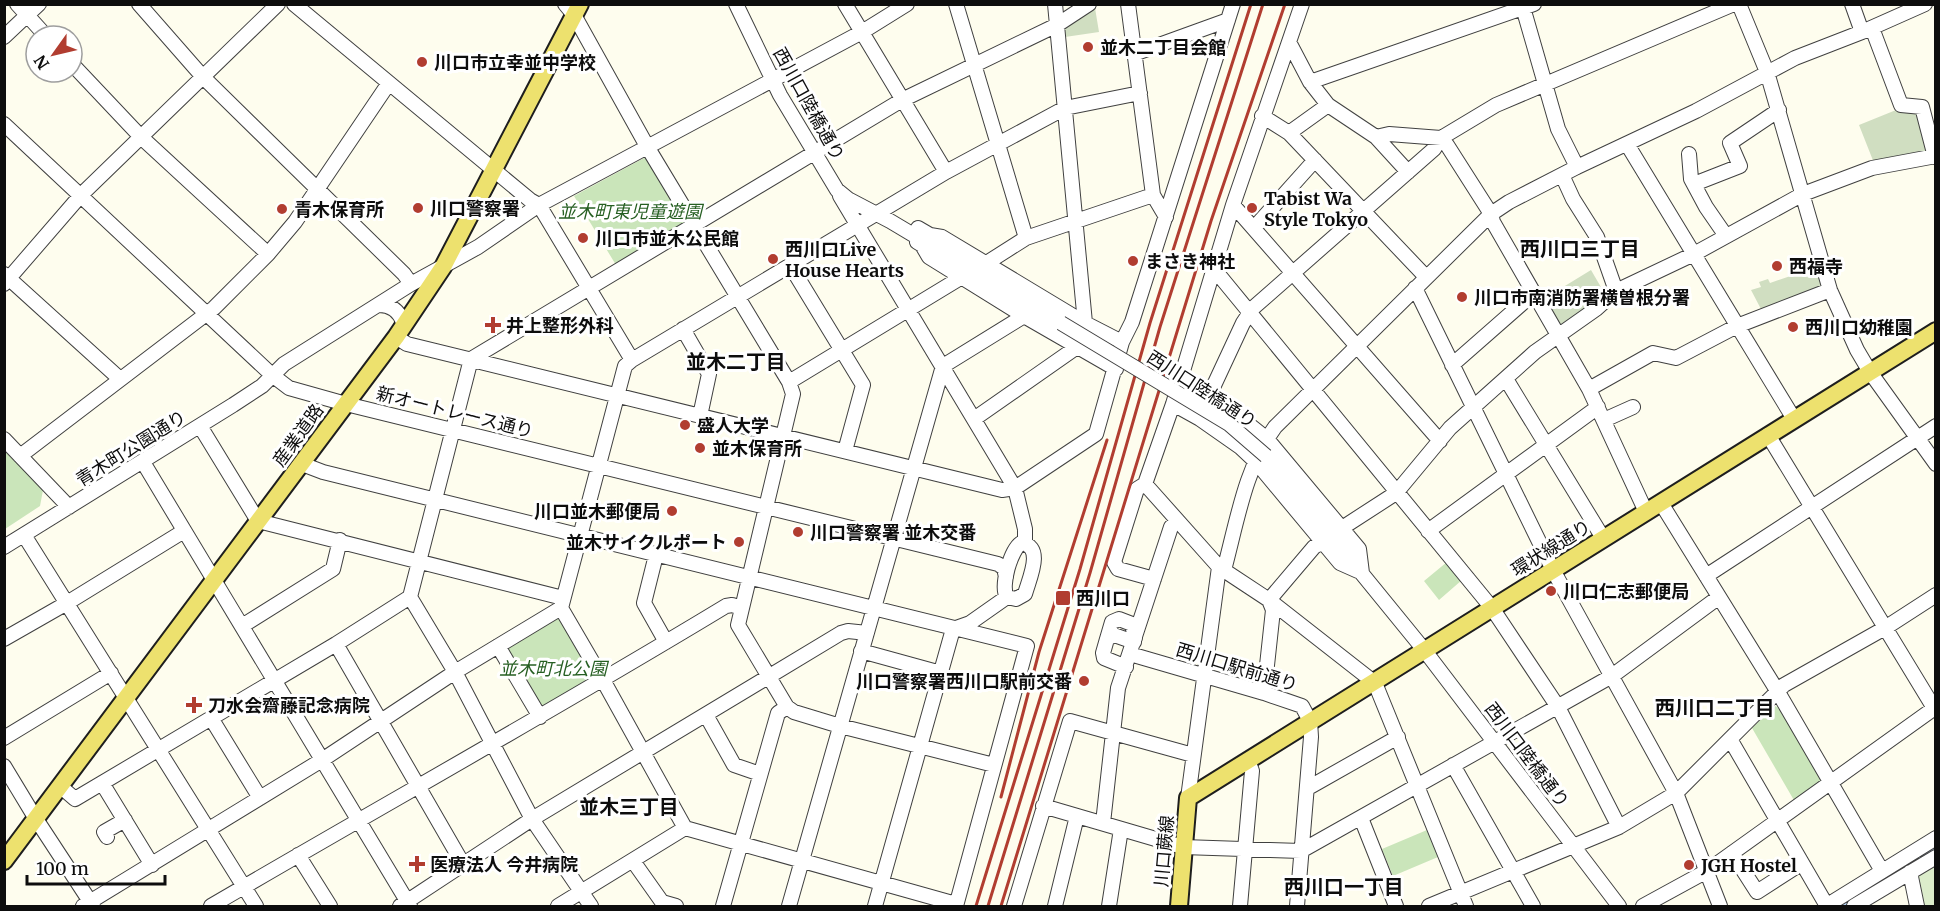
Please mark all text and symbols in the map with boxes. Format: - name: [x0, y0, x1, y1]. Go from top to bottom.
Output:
- north arrow: [24, 24, 84, 84]
- place label: 並木二丁目会館: [1100, 36, 1226, 59]
- marker: 並木二丁目会館: [1081, 40, 1095, 54]
- street label: 西川口陸橋通り: [768, 43, 850, 165]
- text: N: [30, 51, 53, 73]
- place label: 川口市立幸並中学校: [434, 51, 596, 74]
- marker: 川口市立幸並中学校: [415, 55, 429, 69]
- place label: Tabist Wa Style Tokyo: [1264, 187, 1368, 231]
- place label: 川口警察署: [430, 197, 520, 220]
- place label: 青木保育所: [294, 198, 384, 221]
- park label: 並木町東児童遊園: [558, 200, 705, 223]
- marker: 川口警察署: [411, 201, 425, 215]
- marker: Tabist Wa Style Tokyo: [1245, 201, 1259, 215]
- marker: 青木保育所: [275, 202, 289, 216]
- place label: 川口市並木公民館: [595, 227, 739, 250]
- marker: 川口市並木公民館: [576, 231, 590, 245]
- district label: 西川口三丁目: [1520, 236, 1640, 261]
- place label: 西川口Live House Hearts: [785, 238, 904, 282]
- place label: まさき神社: [1145, 250, 1235, 273]
- marker: 西川口Live House Hearts: [766, 252, 780, 266]
- marker: まさき神社: [1126, 254, 1140, 268]
- place label: 西福寺: [1789, 255, 1843, 278]
- marker: 西福寺: [1770, 259, 1784, 273]
- place label: 川口市南消防署横曽根分署: [1474, 286, 1690, 309]
- marker: 川口市南消防署横曽根分署: [1455, 290, 1469, 304]
- place label: 井上整形外科: [506, 314, 614, 337]
- marker: 井上整形外科: [484, 316, 502, 334]
- place label: 西川口幼稚園: [1805, 316, 1913, 339]
- marker: 西川口幼稚園: [1786, 320, 1800, 334]
- street label: 西川口陸橋通り: [1143, 345, 1261, 433]
- district label: 並木二丁目: [686, 349, 786, 374]
- street label: 新オートレース通り: [374, 381, 536, 443]
- street label: 産業道路: [268, 399, 328, 471]
- street label: 青木町公園通り: [71, 405, 191, 491]
- place label: 盛人大学: [697, 414, 769, 437]
- marker: 盛人大学: [678, 418, 692, 432]
- place label: 並木保育所: [712, 437, 802, 460]
- marker: 並木保育所: [693, 441, 707, 455]
- place label: 川口並木郵便局: [534, 500, 660, 523]
- marker: 川口並木郵便局: [665, 504, 679, 518]
- street label: 環状線通り: [1507, 514, 1595, 582]
- place label: 川口警察署 並木交番: [810, 521, 976, 544]
- marker: 川口警察署 並木交番: [791, 525, 805, 539]
- place label: 並木サイクルポート: [566, 531, 727, 554]
- marker: 並木サイクルポート: [732, 535, 746, 549]
- place label: 川口仁志郵便局: [1563, 580, 1689, 603]
- marker: 川口仁志郵便局: [1544, 584, 1558, 598]
- place label: 西川口: [1076, 587, 1130, 610]
- marker: 西川口: [1054, 589, 1072, 607]
- street label: 西川口駅前通り: [1173, 638, 1301, 696]
- park label: 並木町北公園: [499, 657, 610, 680]
- place label: 川口警察署西川口駅前交番: [856, 670, 1072, 693]
- marker: 川口警察署西川口駅前交番: [1077, 674, 1091, 688]
- place label: 刀水会齋藤記念病院: [208, 694, 370, 717]
- district label: 西川口二丁目: [1655, 695, 1775, 720]
- marker: 刀水会齋藤記念病院: [185, 696, 203, 714]
- street label: 西川口陸橋通り: [1480, 698, 1574, 812]
- district label: 並木三丁目: [579, 794, 679, 819]
- street label: 川口蕨線: [1149, 814, 1179, 888]
- scale bar: [27, 848, 165, 886]
- place label: 医療法人 今井病院: [430, 853, 578, 876]
- place label: JGH Hostel: [1700, 854, 1797, 877]
- marker: 医療法人 今井病院: [408, 855, 426, 873]
- text: 100 m: [36, 857, 89, 880]
- marker: JGH Hostel: [1682, 858, 1696, 872]
- district label: 西川口一丁目: [1284, 874, 1404, 899]

